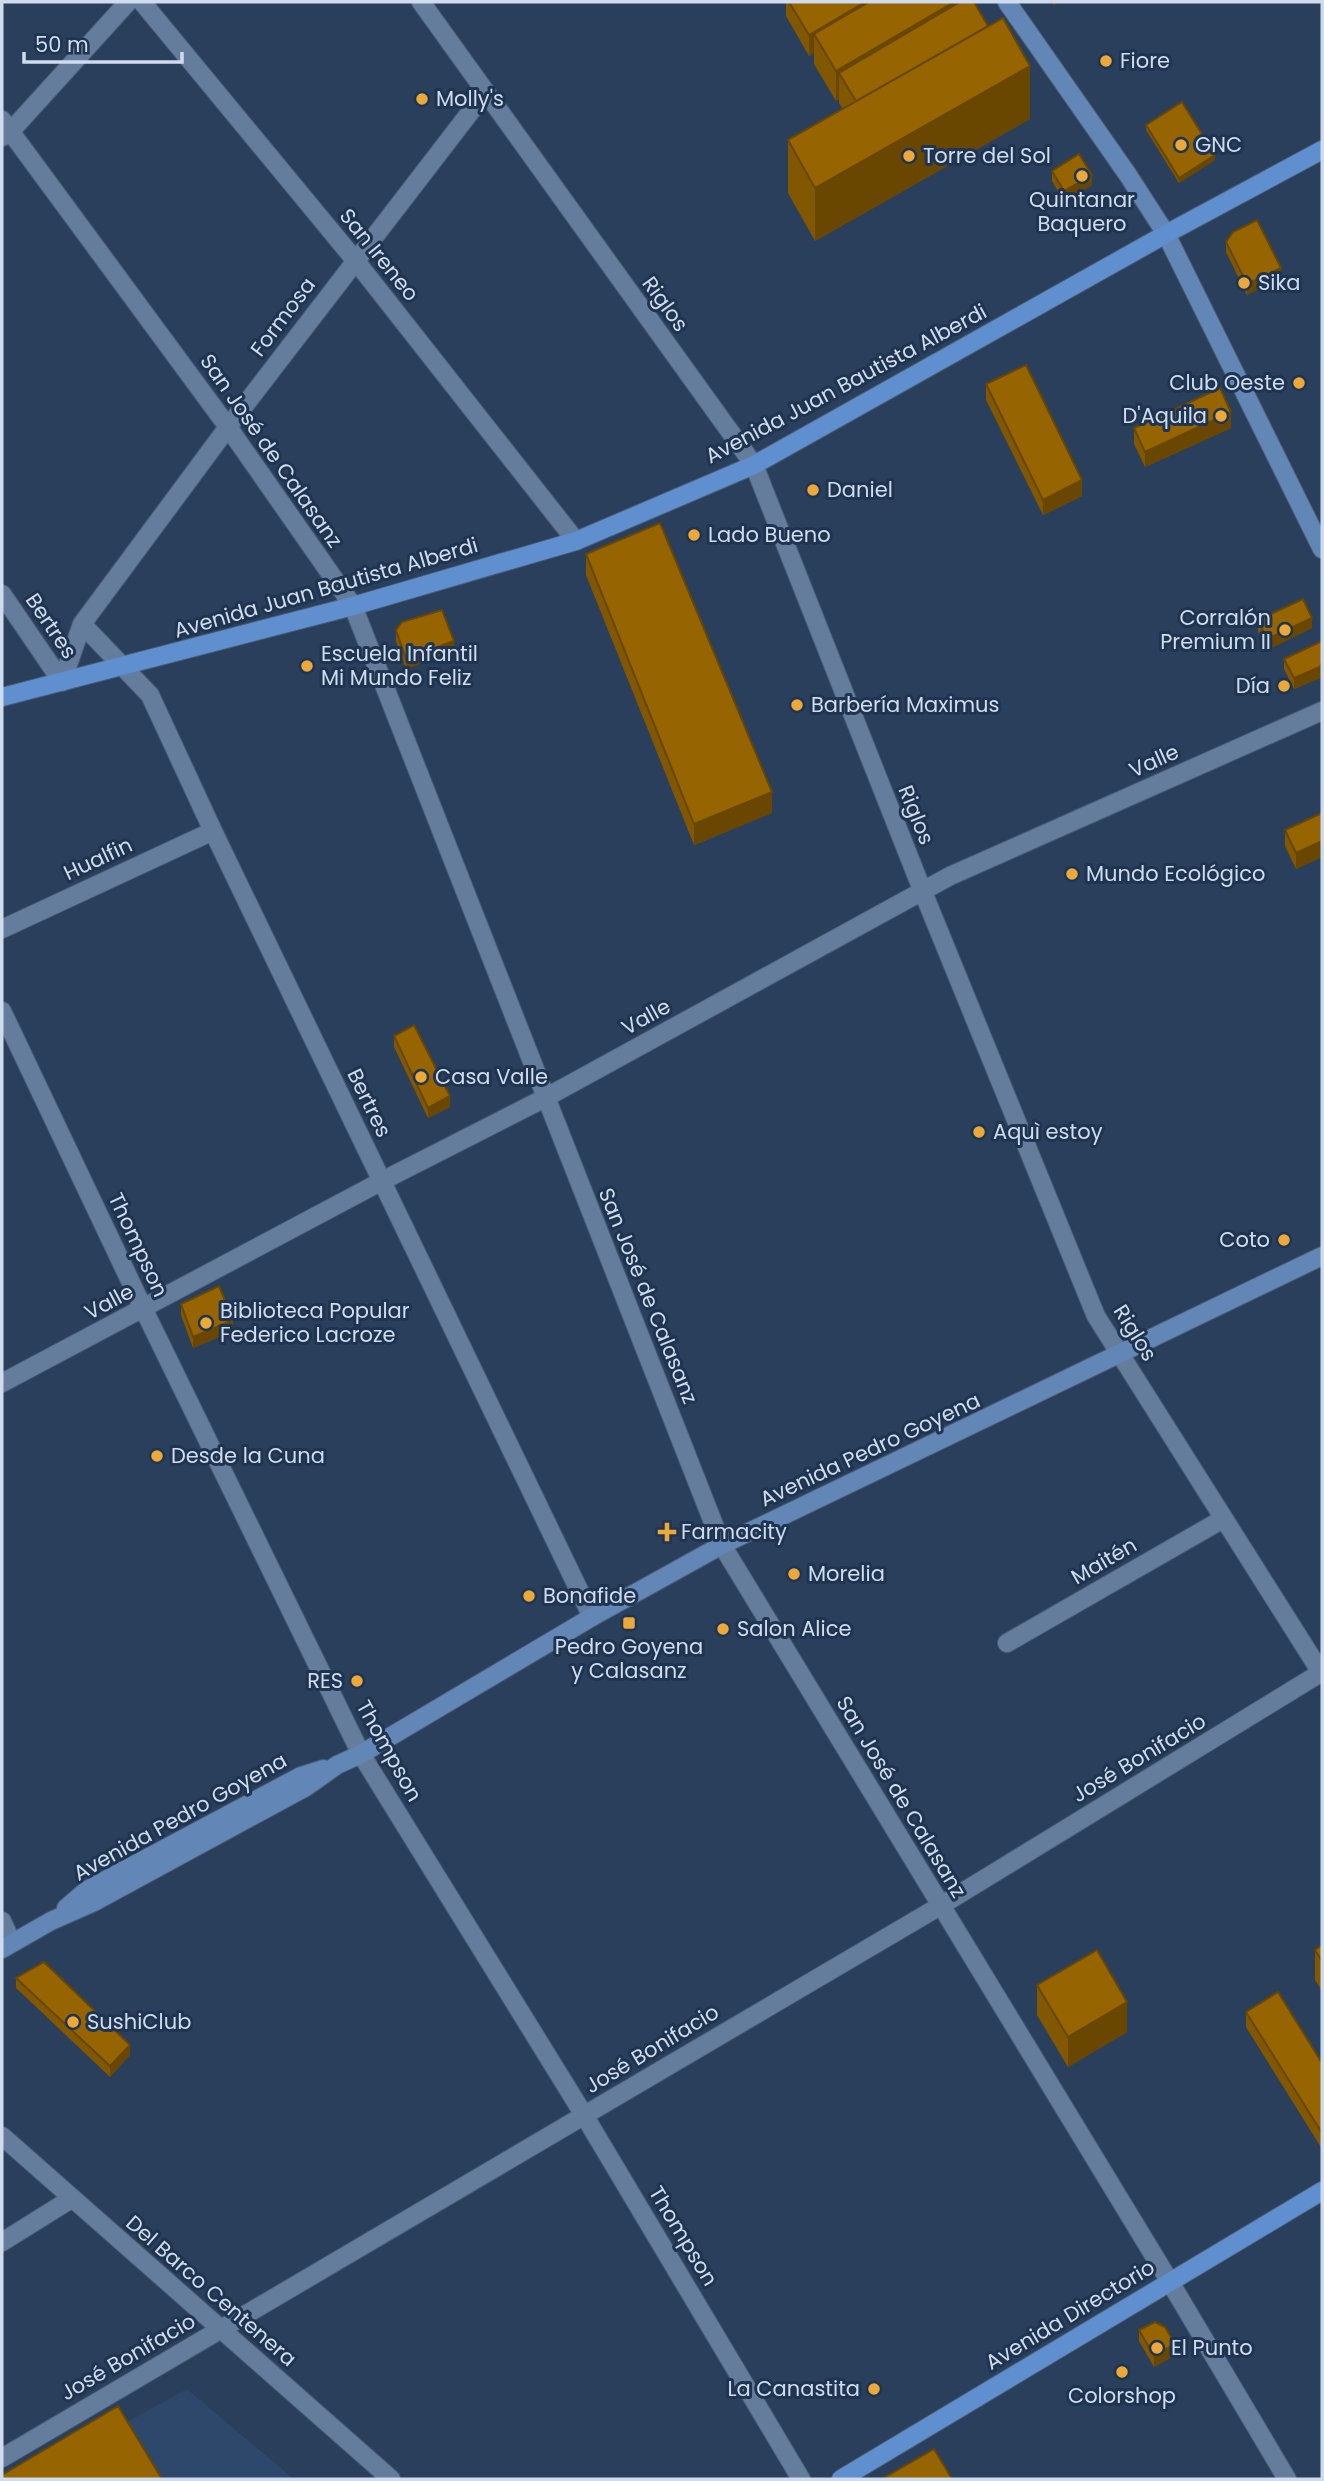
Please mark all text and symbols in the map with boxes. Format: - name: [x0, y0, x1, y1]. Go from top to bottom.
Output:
- scale bar: [24, 21, 182, 65]
- text: 50 m: [35, 30, 89, 59]
- place label: Fiore: [1120, 46, 1170, 75]
- marker: Fiore: [1098, 53, 1114, 69]
- place label: Molly's: [436, 84, 504, 113]
- marker: Molly's: [414, 91, 430, 107]
- place label: GNC: [1195, 130, 1242, 159]
- marker: GNC: [1173, 137, 1189, 153]
- place label: Torre del Sol: [923, 141, 1051, 170]
- marker: Torre del Sol: [901, 148, 917, 164]
- marker: Quintanar Baquero: [1074, 168, 1090, 184]
- place label: Quintanar Baquero: [1029, 185, 1135, 238]
- street label: San Ireneo: [333, 202, 426, 307]
- place label: Sika: [1258, 268, 1301, 297]
- street label: Riglos: [636, 270, 695, 337]
- street label: Formosa: [243, 271, 322, 362]
- marker: Sika: [1236, 275, 1252, 291]
- street label: Avenida Juan Bautista Alberdi: [700, 297, 992, 470]
- street label: San José de Calasanz: [193, 348, 349, 553]
- place label: Club Oeste: [1169, 368, 1285, 397]
- marker: Club Oeste: [1291, 375, 1307, 391]
- place label: D'Aquila: [1122, 401, 1207, 430]
- marker: D'Aquila: [1213, 408, 1229, 424]
- place label: Daniel: [827, 475, 893, 504]
- marker: Daniel: [805, 482, 821, 498]
- place label: Lado Bueno: [708, 520, 831, 549]
- marker: Lado Bueno: [686, 527, 702, 543]
- street label: Avenida Juan Bautista Alberdi: [171, 530, 481, 645]
- street label: Bertres: [19, 587, 84, 664]
- place label: Corralón Premium II: [1160, 603, 1271, 656]
- marker: Corralón Premium II: [1277, 622, 1293, 638]
- place label: Escuela Infantil Mi Mundo Feliz: [321, 639, 478, 692]
- marker: Escuela Infantil Mi Mundo Feliz: [299, 658, 315, 674]
- place label: Día: [1236, 671, 1270, 700]
- marker: Día: [1276, 678, 1292, 694]
- place label: Barbería Maximus: [811, 690, 999, 719]
- marker: Barbería Maximus: [789, 697, 805, 713]
- street label: Valle: [1124, 737, 1183, 784]
- street label: Riglos: [891, 781, 941, 849]
- street label: Hualfin: [59, 830, 137, 887]
- place label: Mundo Ecológico: [1086, 859, 1265, 888]
- marker: Mundo Ecológico: [1064, 866, 1080, 882]
- street label: Valle: [616, 991, 675, 1042]
- place label: Casa Valle: [435, 1062, 548, 1091]
- street label: Bertres: [340, 1064, 399, 1142]
- marker: Casa Valle: [413, 1069, 429, 1085]
- place label: Aquì estoy: [993, 1117, 1103, 1146]
- marker: Aquì estoy: [971, 1124, 987, 1140]
- street label: San José de Calasanz: [592, 1184, 705, 1408]
- street label: Thompson: [102, 1188, 175, 1302]
- place label: Coto: [1219, 1225, 1270, 1254]
- marker: Coto: [1276, 1232, 1292, 1248]
- street label: Valle: [79, 1277, 138, 1327]
- place label: Biblioteca Popular Federico Lacroze: [220, 1296, 410, 1349]
- street label: Riglos: [1107, 1299, 1164, 1367]
- marker: Biblioteca Popular Federico Lacroze: [198, 1315, 214, 1331]
- street label: Avenida Pedro Goyena: [755, 1386, 985, 1513]
- place label: Desde la Cuna: [171, 1441, 325, 1470]
- marker: Desde la Cuna: [149, 1448, 165, 1464]
- place label: Farmacity: [681, 1517, 787, 1546]
- marker: Farmacity: [659, 1524, 675, 1540]
- street label: Maitén: [1066, 1530, 1142, 1591]
- place label: Morelia: [808, 1559, 885, 1588]
- marker: Morelia: [786, 1566, 802, 1582]
- place label: Bonafide: [543, 1581, 636, 1610]
- marker: Bonafide: [521, 1588, 537, 1604]
- place label: Salon Alice: [737, 1614, 851, 1643]
- marker: Pedro Goyena y Calasanz: [621, 1615, 637, 1631]
- marker: Salon Alice: [715, 1621, 731, 1637]
- place label: Pedro Goyena y Calasanz: [555, 1632, 703, 1685]
- place label: RES: [307, 1666, 343, 1695]
- marker: RES: [349, 1673, 365, 1689]
- street label: San José de Calasanz: [830, 1690, 973, 1903]
- street label: Thompson: [350, 1695, 429, 1807]
- street label: José Bonifacio: [1066, 1706, 1211, 1809]
- street label: Avenida Pedro Goyena: [68, 1746, 292, 1887]
- street label: José Bonifacio: [579, 1997, 724, 2100]
- place label: SushiClub: [87, 2007, 191, 2036]
- marker: SushiClub: [65, 2014, 81, 2030]
- street label: Thompson: [642, 2180, 725, 2291]
- street label: Del Barco Centenera: [120, 2208, 303, 2373]
- street label: Avenida Directorio: [980, 2253, 1160, 2377]
- street label: José Bonifacio: [55, 2306, 201, 2407]
- place label: El Punto: [1171, 2333, 1253, 2362]
- marker: El Punto: [1149, 2340, 1165, 2356]
- marker: Colorshop: [1114, 2364, 1130, 2380]
- place label: La Canastita: [727, 2374, 860, 2403]
- marker: La Canastita: [866, 2381, 882, 2397]
- place label: Colorshop: [1068, 2381, 1176, 2410]

